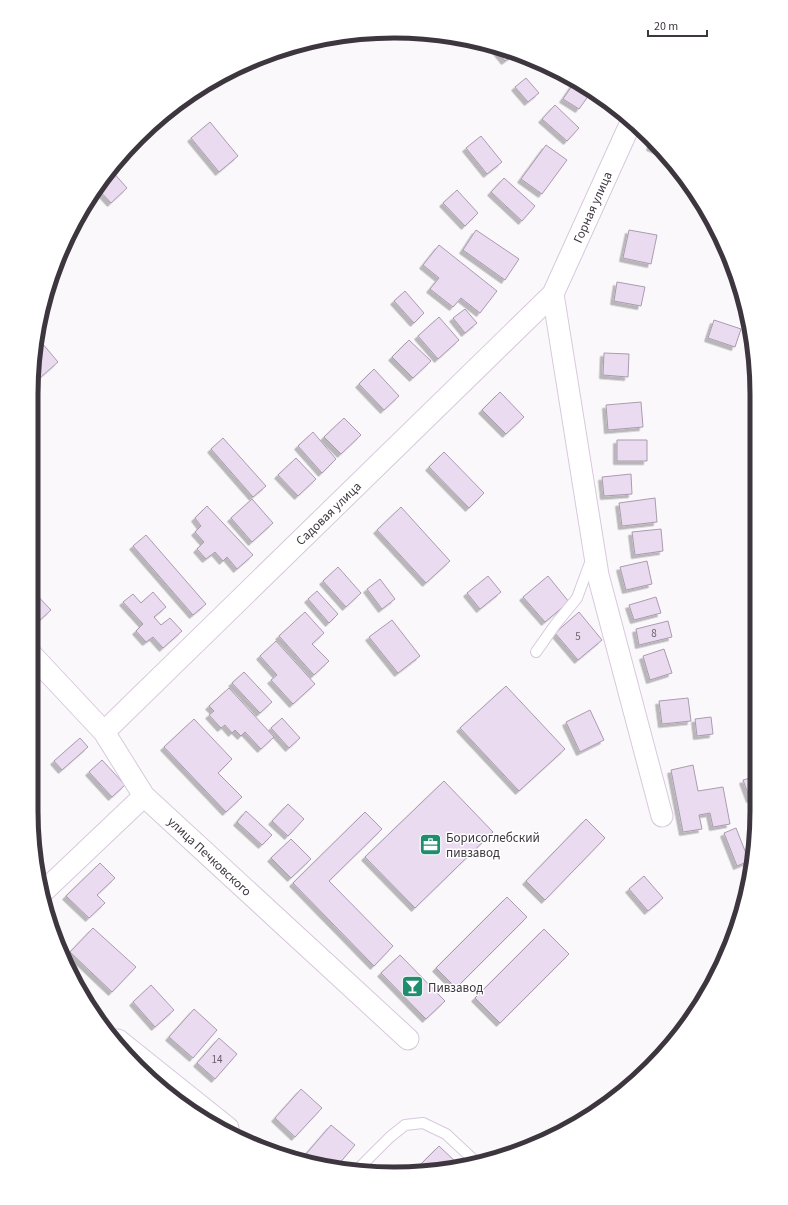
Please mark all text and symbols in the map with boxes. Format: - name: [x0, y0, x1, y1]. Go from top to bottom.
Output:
- scale bar: [648, 12, 707, 38]
- text: 20 m: [654, 18, 678, 35]
- street label: Горная улица: [569, 169, 617, 246]
- street label: Садовая улица: [292, 478, 365, 550]
- house number: 8: [651, 626, 657, 641]
- house number: 5: [575, 629, 581, 644]
- street label: улица Печковского: [163, 813, 255, 900]
- place label: Борисоглебский пивзавод: [446, 829, 540, 862]
- office icon: Борисоглебский пивзавод: [417, 831, 443, 857]
- bar icon: Пивзавод: [400, 974, 426, 1000]
- place label: Пивзавод: [428, 979, 483, 997]
- house number: 14: [212, 1052, 223, 1067]

